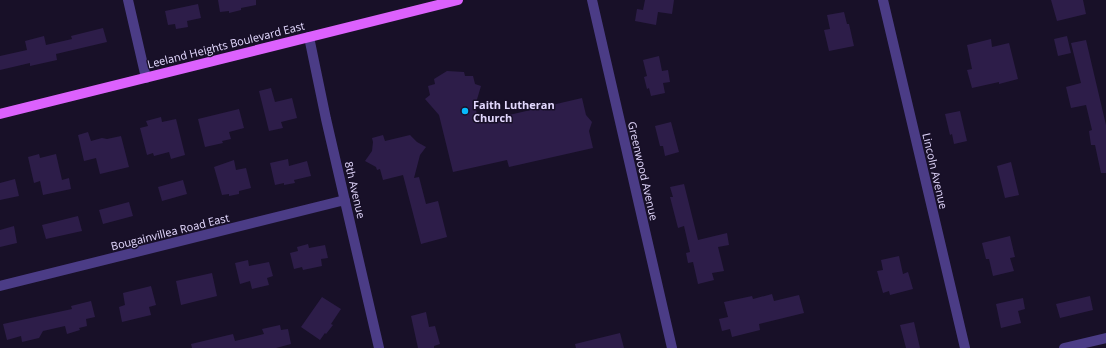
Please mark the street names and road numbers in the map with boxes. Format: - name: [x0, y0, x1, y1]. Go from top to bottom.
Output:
- street label: Leeland Heights Boulevard East: [146, 18, 306, 71]
- street label: Greenwood Avenue: [625, 120, 662, 222]
- street label: Lincoln Avenue: [919, 131, 952, 210]
- street label: 8th Avenue: [342, 160, 369, 220]
- street label: Bougainvillea Road East: [109, 210, 231, 253]

